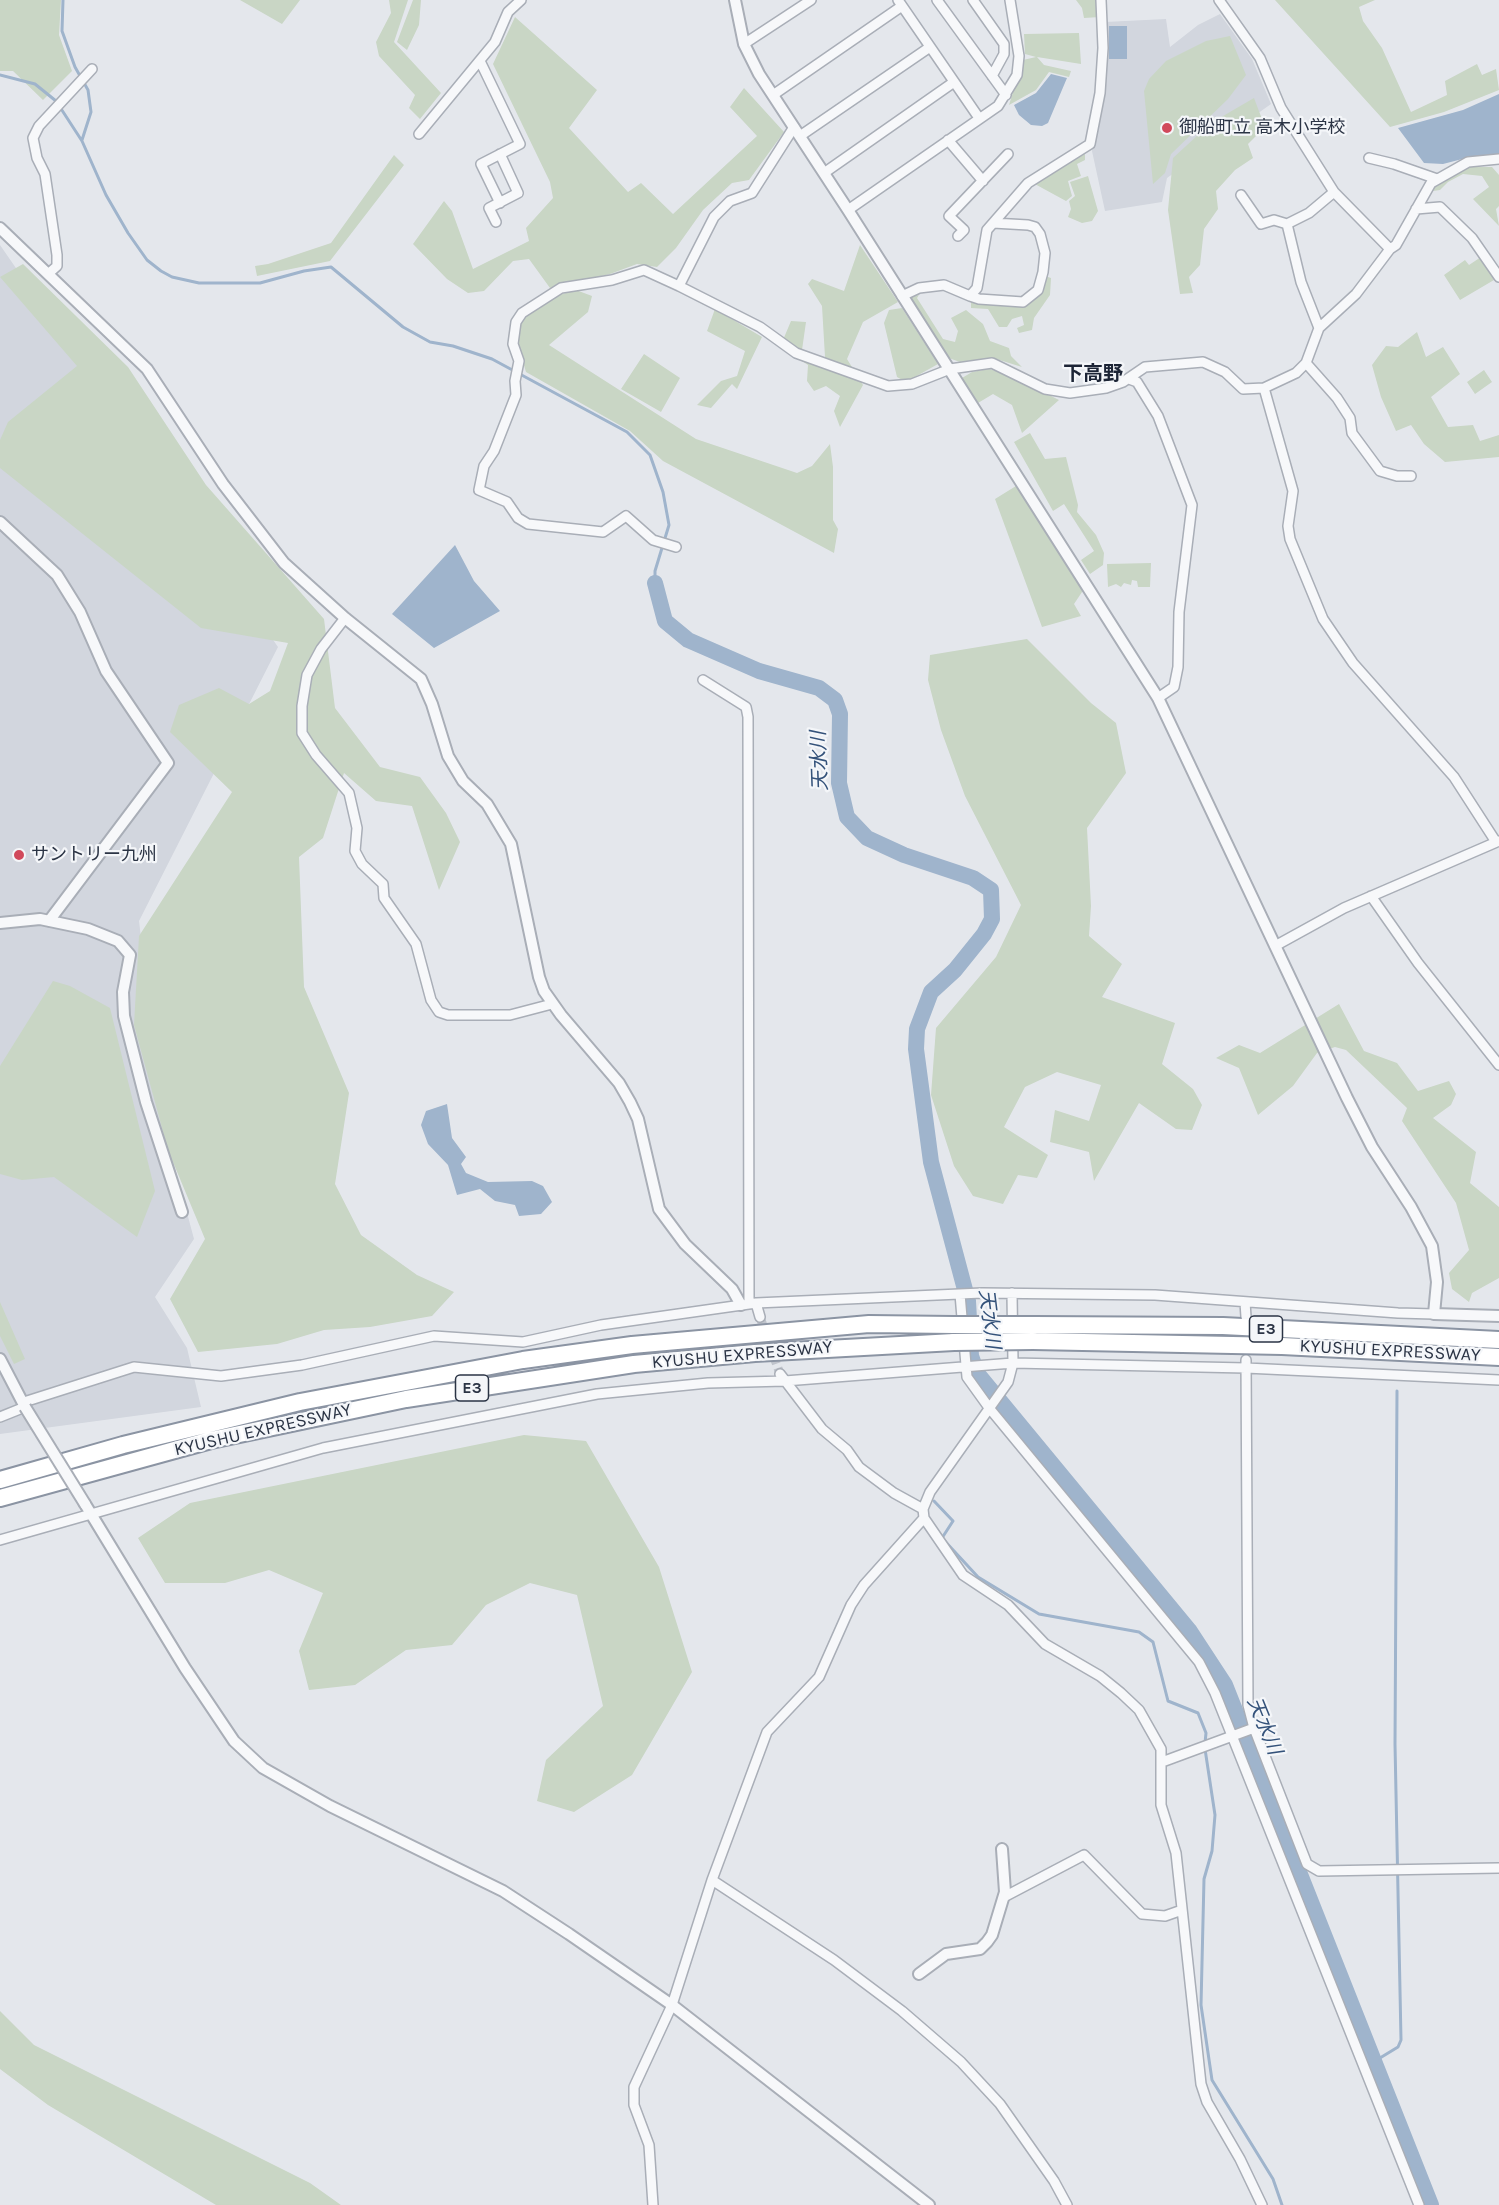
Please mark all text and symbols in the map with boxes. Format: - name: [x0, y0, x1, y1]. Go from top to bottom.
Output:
- place label: 御船町立 高木小学校: [1179, 117, 1345, 139]
- marker: 御船町立 高木小学校: [1160, 121, 1174, 135]
- district label: 下高野: [1063, 362, 1123, 386]
- water label: 天水川: [807, 731, 833, 791]
- place label: サントリー九州: [31, 844, 157, 866]
- marker: サントリー九州: [12, 848, 26, 862]
- water label: 天水川: [973, 1288, 1005, 1350]
- road number: E3: [1250, 1316, 1282, 1342]
- street label: KYUSHU EXPRESSWAY: [1299, 1335, 1481, 1367]
- street label: KYUSHU EXPRESSWAY: [651, 1336, 833, 1374]
- road number: E3: [456, 1375, 488, 1401]
- street label: KYUSHU EXPRESSWAY: [172, 1399, 354, 1461]
- water label: 天水川: [1242, 1694, 1286, 1758]

